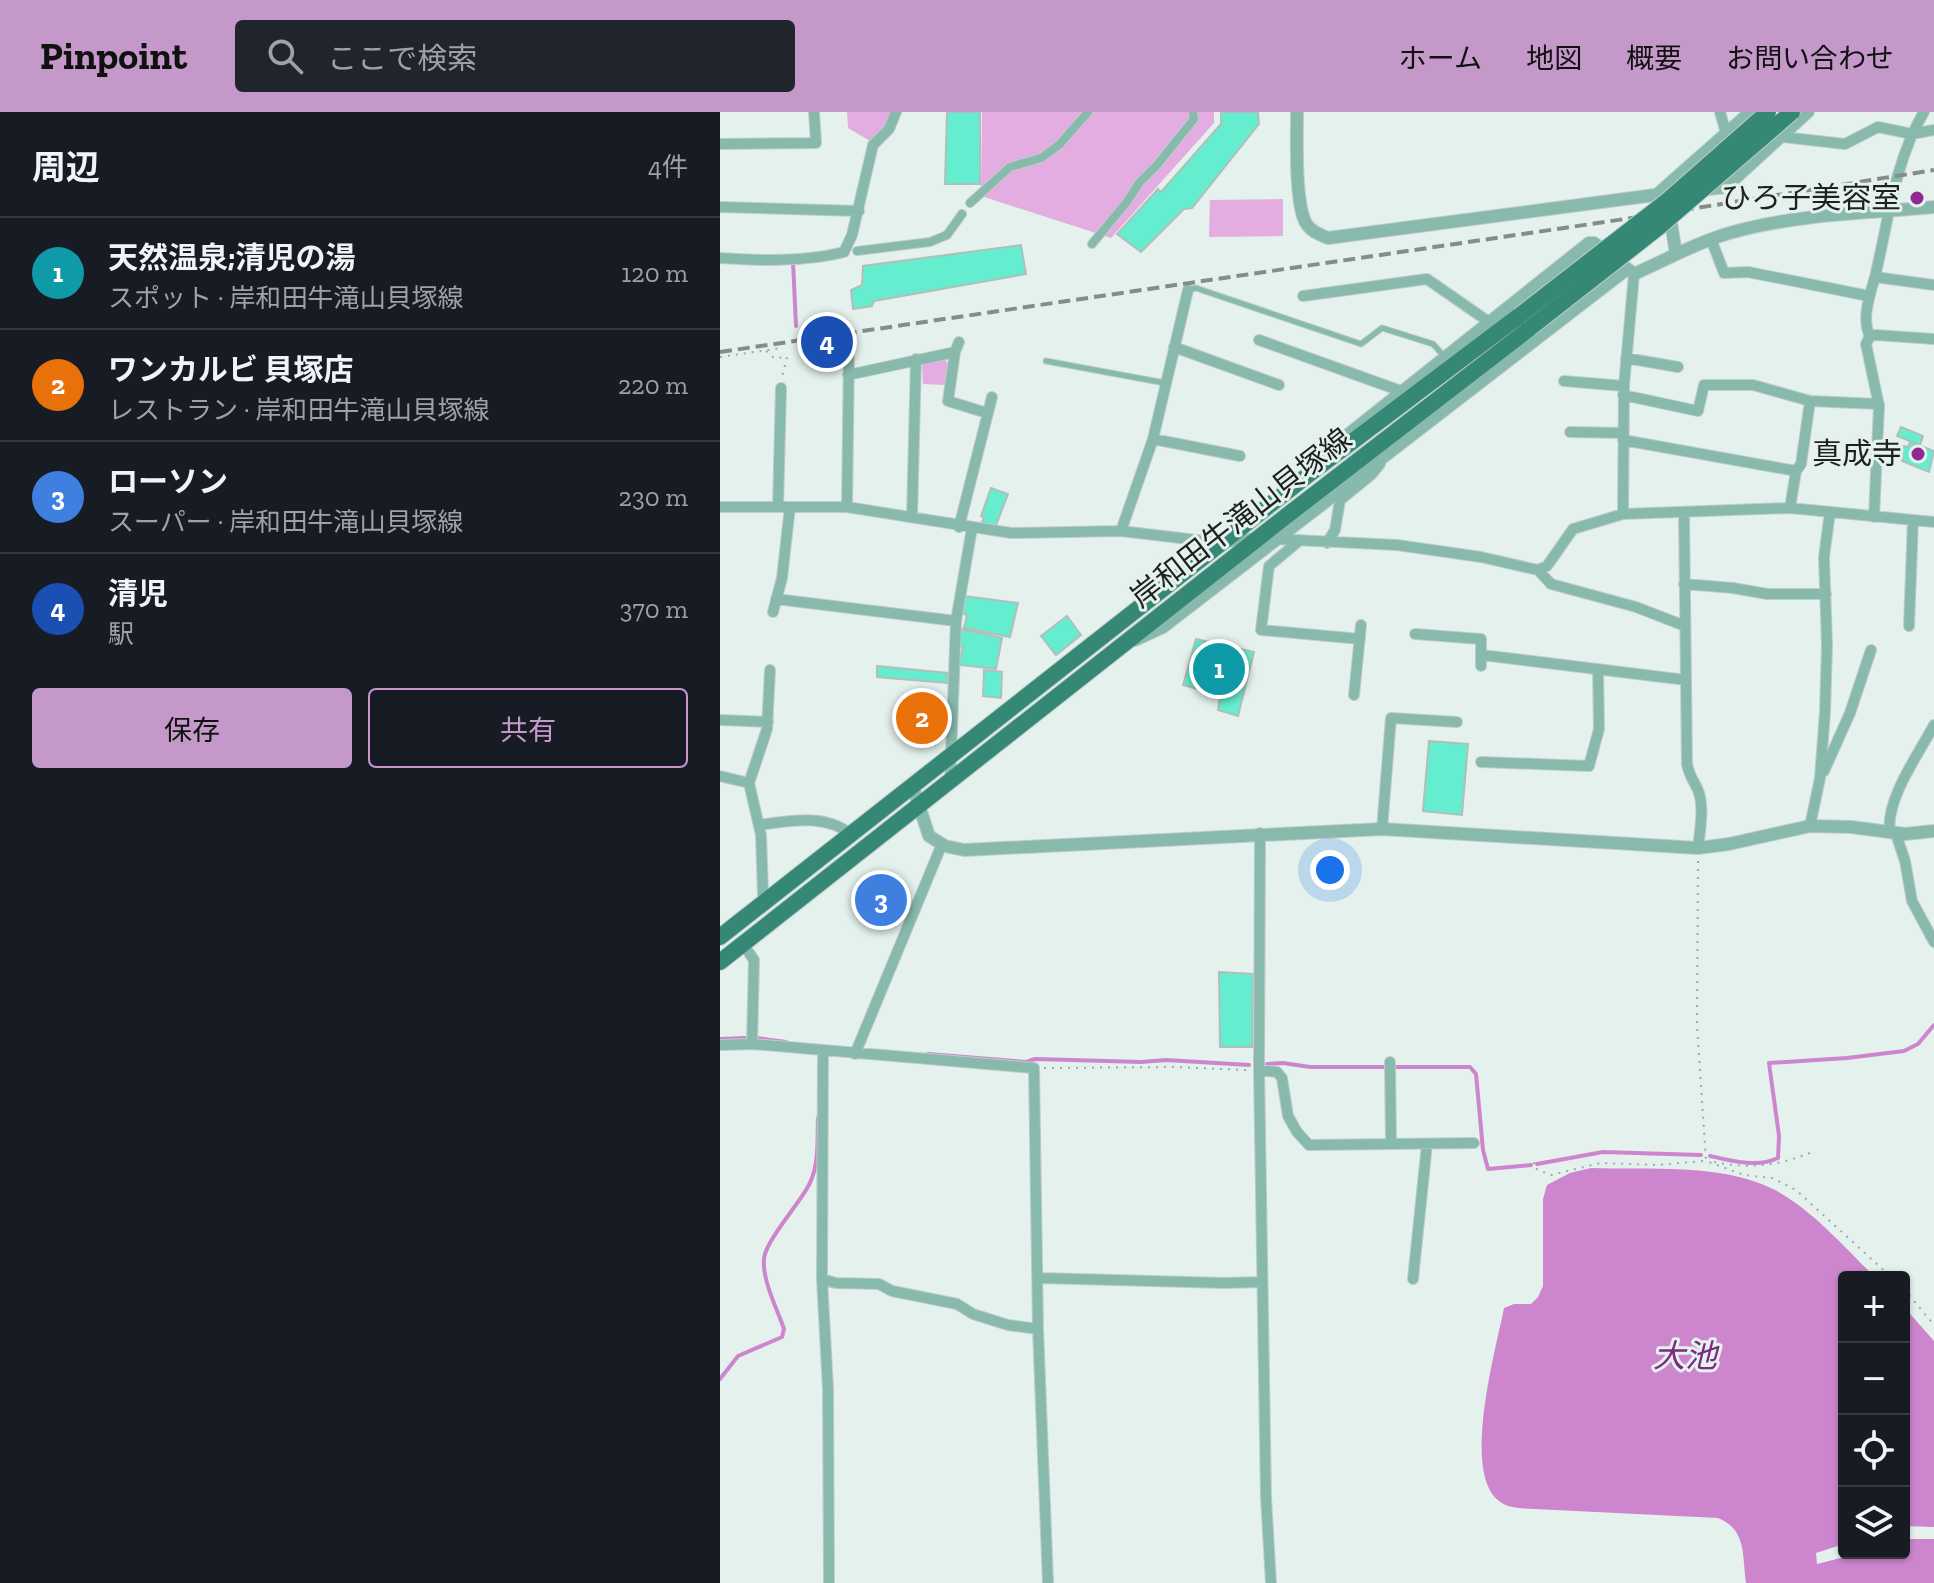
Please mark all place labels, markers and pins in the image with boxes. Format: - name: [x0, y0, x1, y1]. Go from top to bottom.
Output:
- place label: ひろ子美容室: [1721, 180, 1901, 216]
- marker: ひろ子美容室: [1908, 189, 1926, 207]
- pin: 4: [801, 312, 853, 372]
- place label: 真成寺: [1812, 436, 1902, 472]
- marker: 真成寺: [1909, 445, 1927, 463]
- pin: 1: [1193, 639, 1245, 699]
- pin: 2: [896, 688, 948, 748]
- pin: 3: [855, 870, 907, 930]

